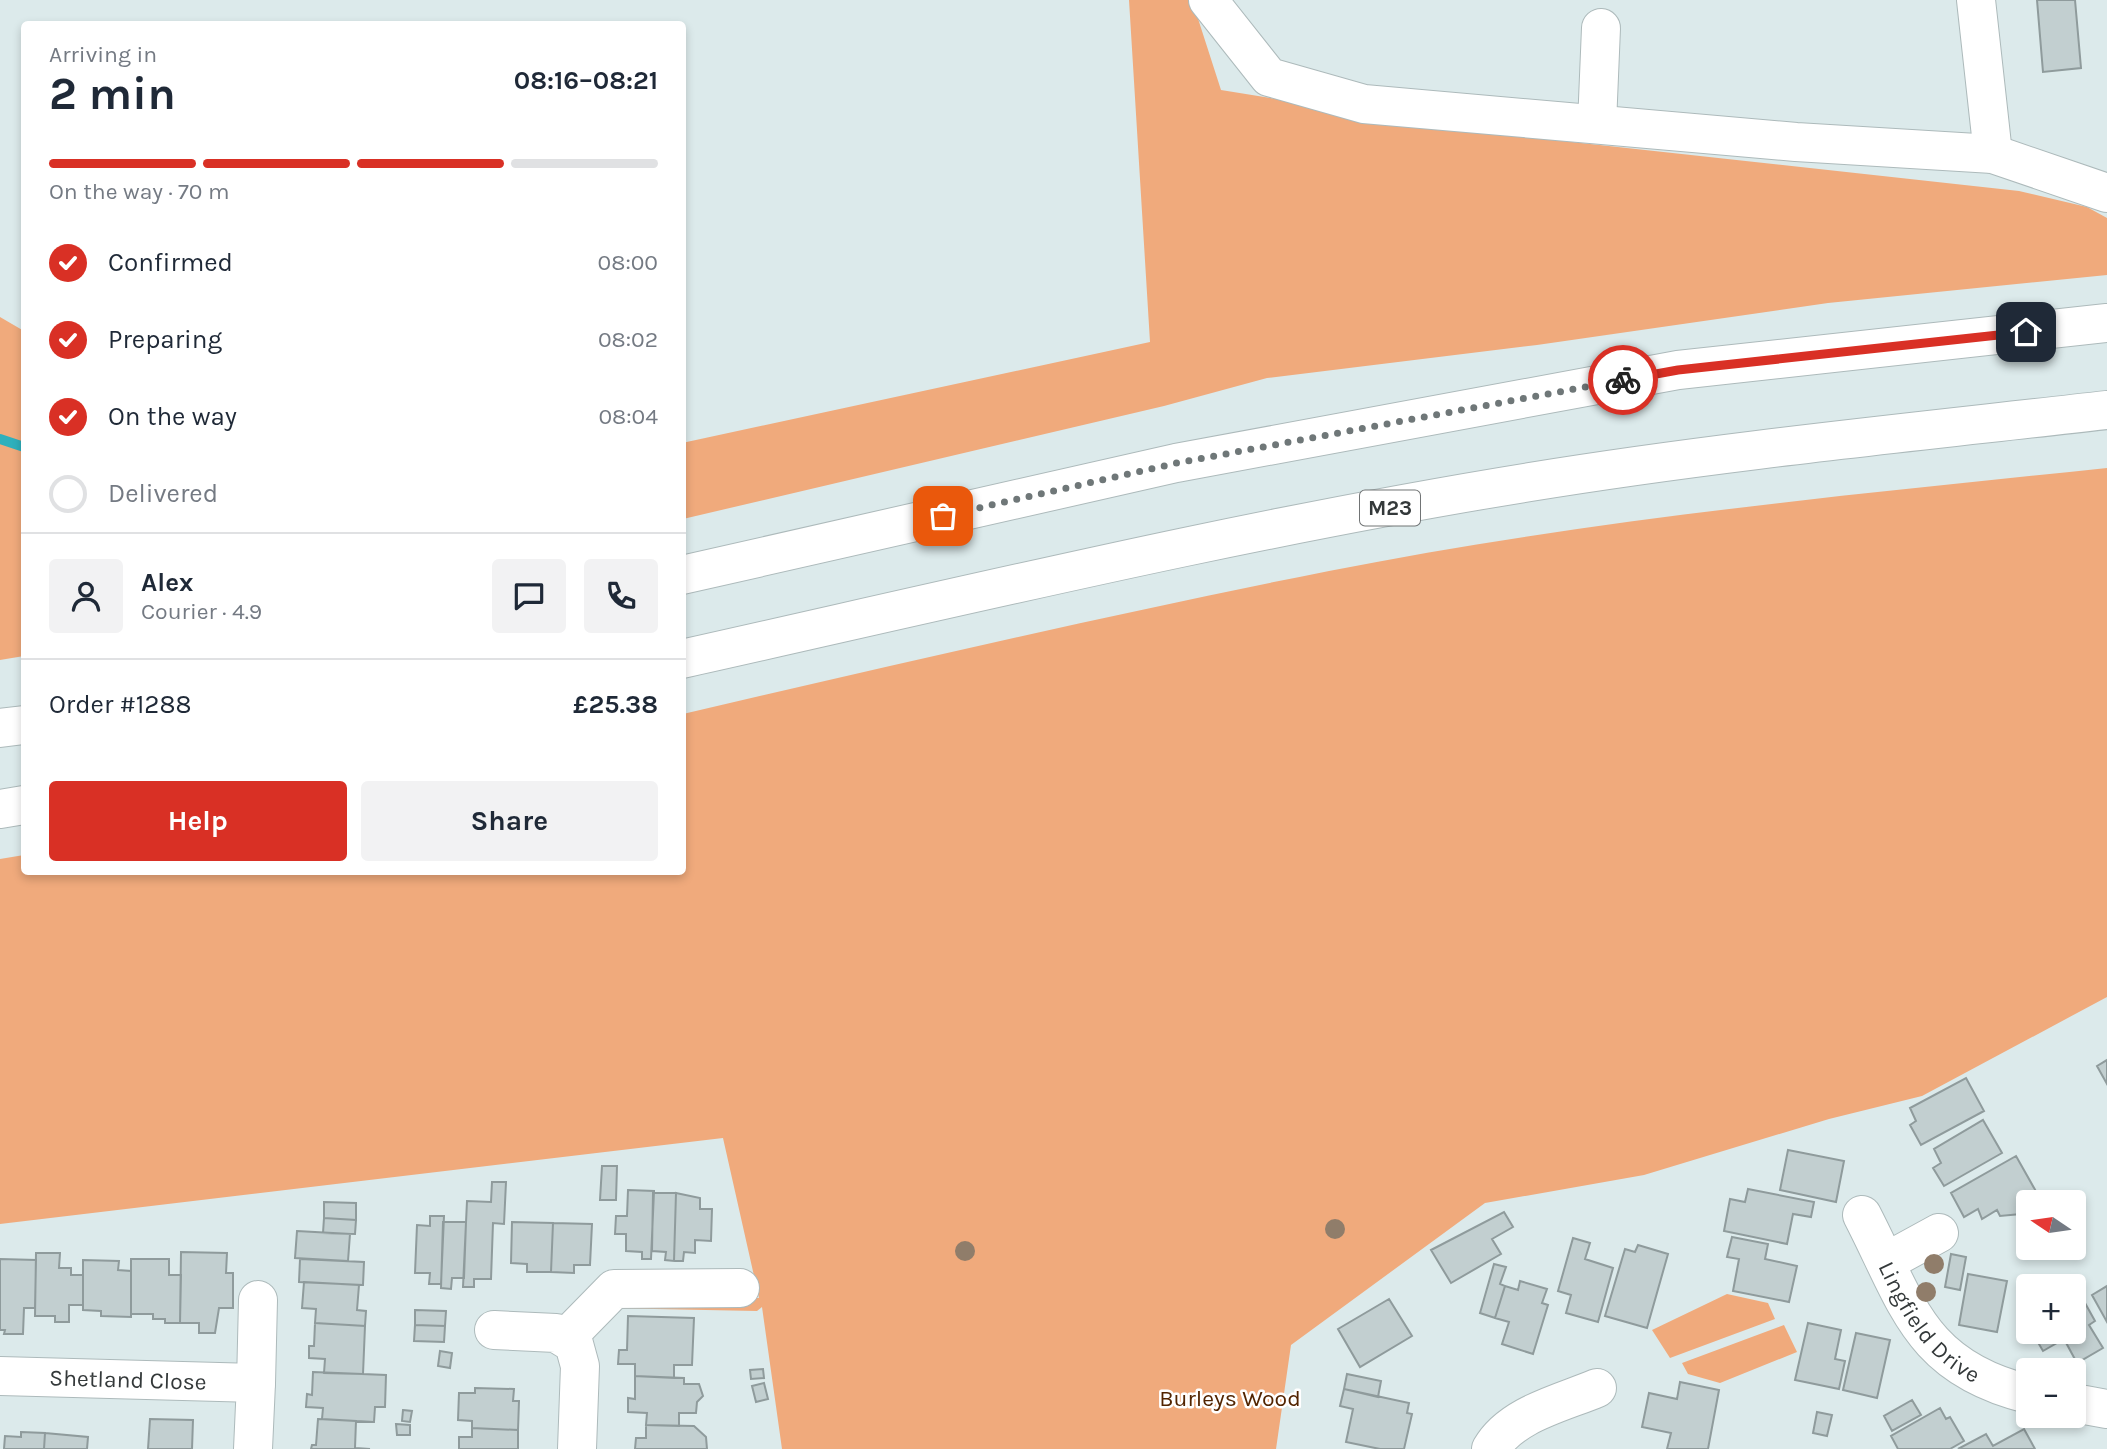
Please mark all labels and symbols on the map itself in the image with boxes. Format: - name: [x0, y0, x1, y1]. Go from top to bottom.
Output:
- pin: [1996, 302, 2056, 362]
- courier: [1588, 345, 1658, 415]
- pin: [913, 486, 973, 546]
- road number: M23: [1360, 490, 1420, 526]
- north arrow: [2016, 1190, 2086, 1260]
- street label: Lingfield Drive: [1873, 1257, 1985, 1388]
- street label: Shetland Close: [49, 1364, 207, 1395]
- park label: Burleys Wood: [1159, 1385, 1301, 1412]

